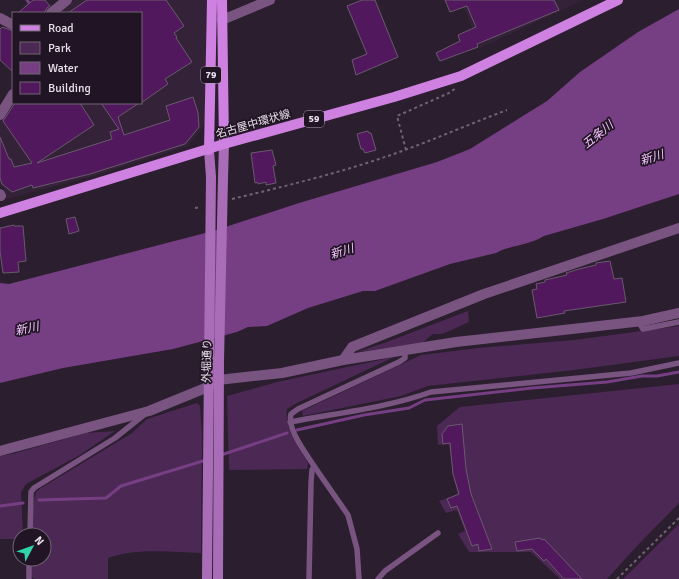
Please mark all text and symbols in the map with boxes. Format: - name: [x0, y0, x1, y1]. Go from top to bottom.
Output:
- legend: [12, 12, 142, 104]
- text: Road: [48, 21, 74, 36]
- text: Park: [48, 41, 71, 56]
- text: Water: [48, 61, 79, 76]
- road number: 79: [201, 67, 221, 83]
- text: Building: [48, 81, 91, 96]
- street label: 名古屋中環状線: [214, 107, 292, 141]
- road number: 59: [304, 111, 324, 127]
- water label: 五条川: [579, 117, 618, 152]
- water label: 新川: [638, 147, 668, 169]
- water label: 新川: [328, 241, 358, 263]
- water label: 新川: [14, 319, 42, 339]
- street label: 外堀通り: [200, 339, 214, 383]
- north arrow: [12, 527, 52, 567]
- text: N: [32, 534, 47, 548]

